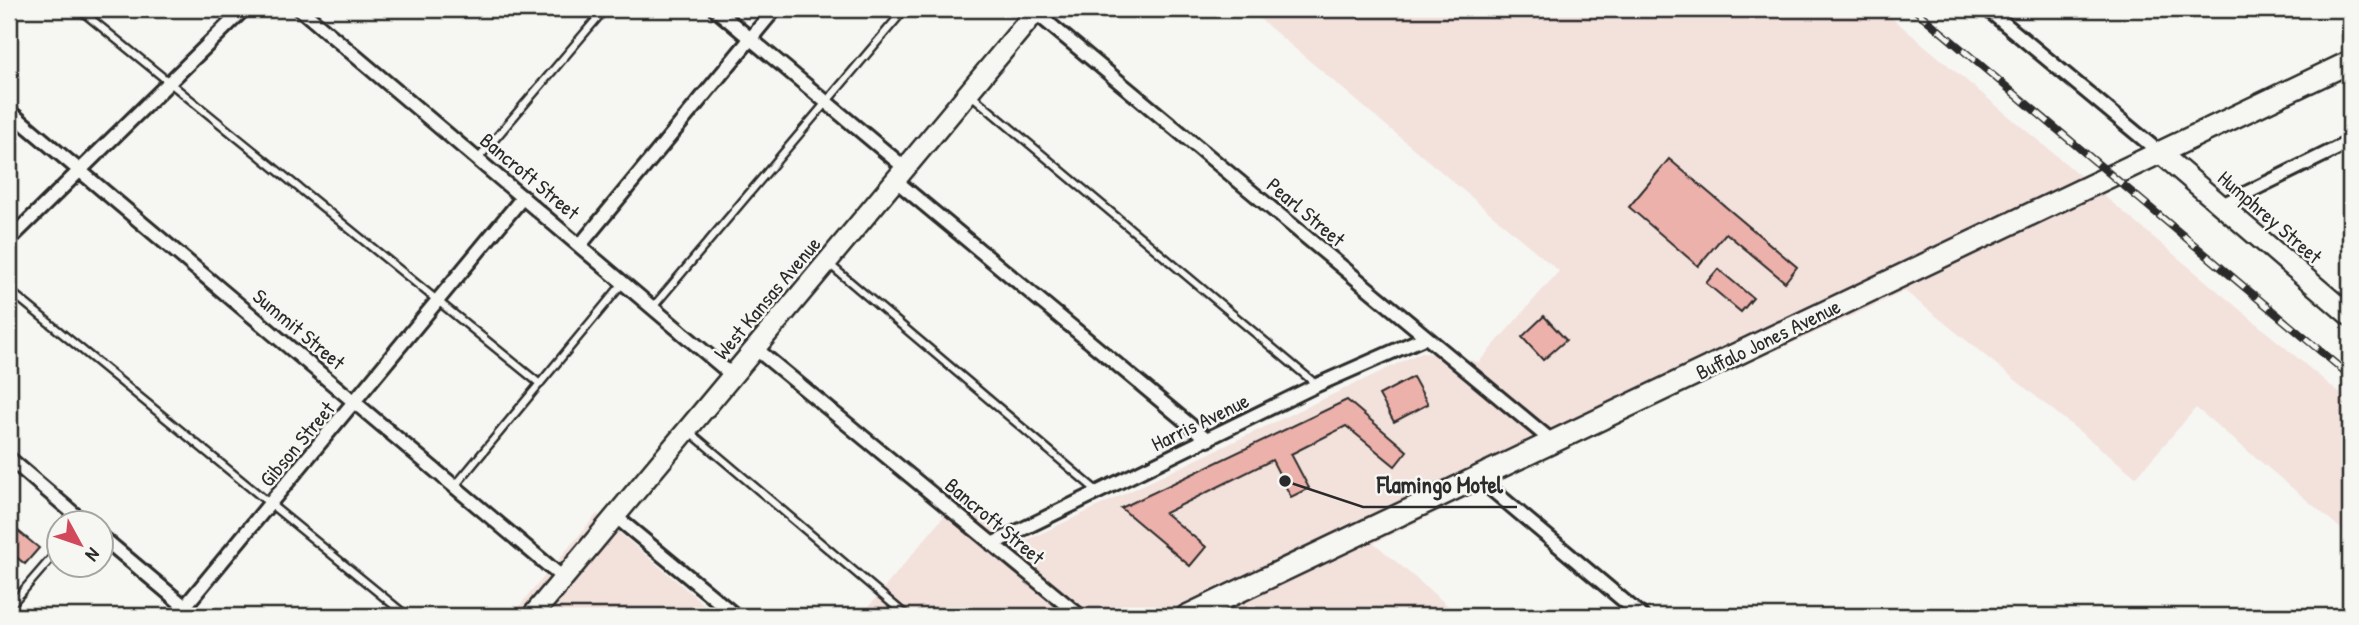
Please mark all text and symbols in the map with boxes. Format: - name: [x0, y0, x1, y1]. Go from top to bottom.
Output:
- street label: Bancroft Street: [474, 126, 586, 227]
- street label: Humphrey Street: [2212, 164, 2329, 271]
- street label: Pearl Street: [1261, 171, 1352, 254]
- street label: West Kansas Avenue: [707, 230, 827, 366]
- street label: Summit Street: [247, 282, 352, 377]
- street label: Buffalo Jones Avenue: [1691, 291, 1845, 387]
- street label: Harris Avenue: [1146, 386, 1254, 458]
- street label: Gibson Street: [253, 395, 342, 493]
- callout: Flamingo Motel: [1363, 463, 1517, 507]
- text: Flamingo Motel: [1376, 469, 1504, 501]
- street label: Bancroft Street: [939, 471, 1051, 572]
- north arrow: [46, 510, 116, 580]
- text: N: [80, 543, 106, 567]

